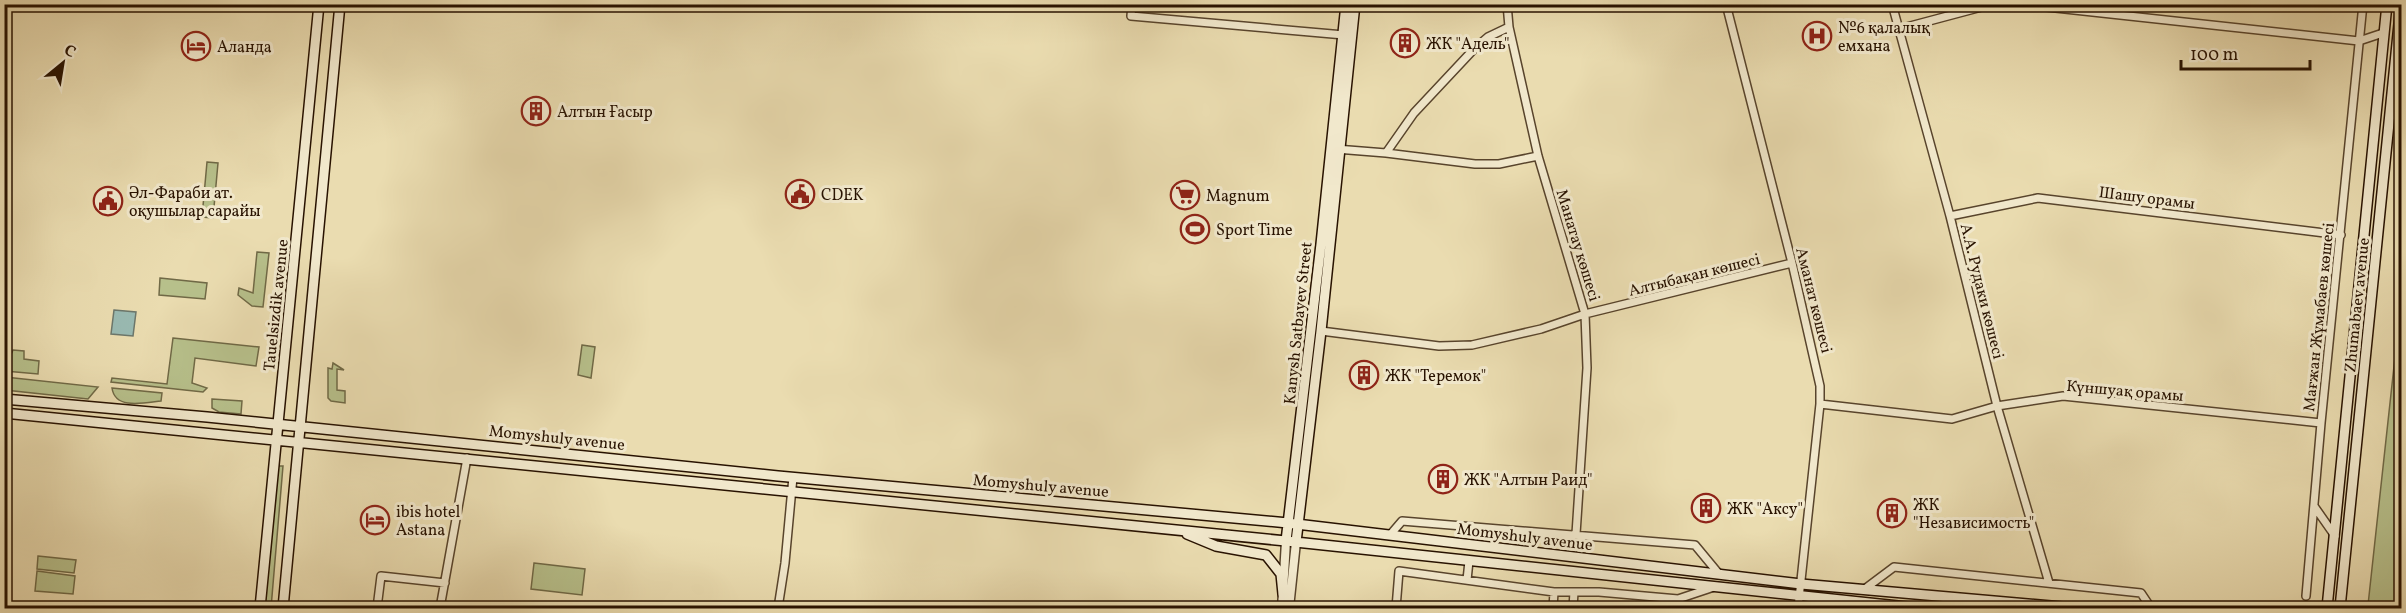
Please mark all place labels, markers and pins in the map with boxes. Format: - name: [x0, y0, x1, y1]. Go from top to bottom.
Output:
- place label: №6 қалалық емхана: [1838, 18, 1930, 58]
- hospital icon: №6 қалалық емхана: [1801, 20, 1833, 52]
- building icon: ЖК "Адель": [1389, 27, 1421, 59]
- hotel icon: Аланда: [180, 30, 212, 62]
- place label: ЖК "Адель": [1426, 34, 1510, 56]
- place label: Аланда: [217, 37, 272, 59]
- building icon: Алтын Ғасыр: [520, 95, 552, 127]
- place label: Алтын Ғасыр: [557, 102, 653, 124]
- public building icon: CDEK: [784, 178, 816, 210]
- supermarket icon: Magnum: [1169, 179, 1201, 211]
- place label: Әл-Фараби ат. оқушылар сарайы: [129, 183, 261, 223]
- public building icon: Әл-Фараби ат. оқушылар сарайы: [92, 185, 124, 217]
- place label: CDEK: [821, 185, 864, 207]
- place label: Magnum: [1206, 186, 1270, 208]
- sports icon: Sport Time: [1179, 213, 1211, 245]
- place label: Sport Time: [1216, 220, 1293, 242]
- building icon: ЖК "Теремок": [1348, 359, 1380, 391]
- place label: ЖК "Теремок": [1385, 366, 1486, 388]
- building icon: ЖК "Алтын Раид": [1427, 463, 1459, 495]
- place label: ЖК "Алтын Раид": [1464, 470, 1593, 492]
- building icon: ЖК "Аксу": [1690, 492, 1722, 524]
- place label: ЖК "Независимость": [1913, 495, 2034, 535]
- building icon: ЖК "Независимость": [1876, 497, 1908, 529]
- place label: ЖК "Аксу": [1727, 499, 1803, 521]
- place label: ibis hotel Astana: [396, 502, 461, 542]
- hotel icon: ibis hotel Astana: [359, 504, 391, 536]

